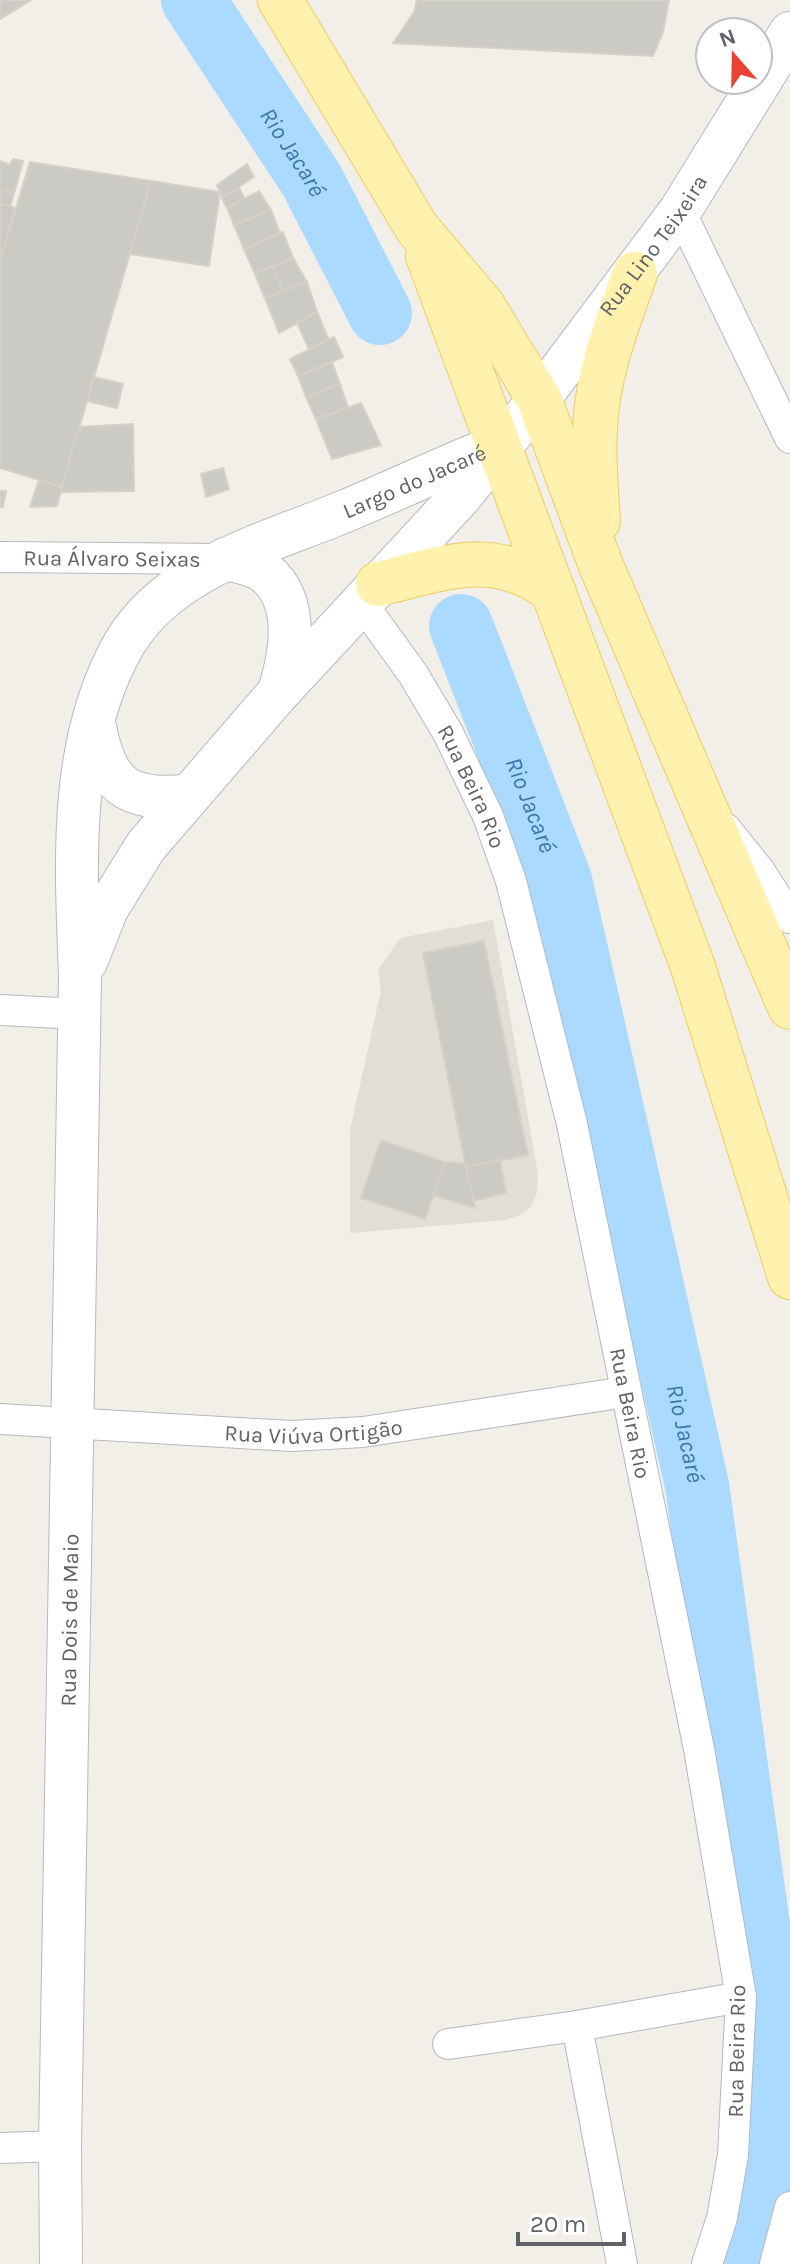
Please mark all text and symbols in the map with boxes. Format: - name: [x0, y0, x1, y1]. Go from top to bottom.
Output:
- north arrow: [694, 16, 774, 96]
- text: N: [716, 23, 739, 53]
- water label: Rio Jacaré: [254, 102, 332, 201]
- street label: Rua Lino Teixeira: [594, 170, 713, 321]
- street label: Largo do Jacaré: [339, 440, 490, 525]
- street label: Rua Álvaro Seixas: [23, 545, 201, 573]
- street label: Rua Beira Rio: [432, 720, 510, 852]
- water label: Rio Jacaré: [500, 753, 562, 857]
- street label: Rua Beira Rio: [604, 1345, 656, 1481]
- water label: Rio Jacaré: [661, 1381, 710, 1485]
- street label: Rua Viúva Ortigão: [224, 1414, 404, 1450]
- street label: Rua Dois de Maio: [56, 1533, 84, 1707]
- street label: Rua Beira Rio: [723, 1984, 751, 2118]
- scale bar: [518, 2196, 624, 2246]
- text: 20 m: [530, 2210, 586, 2238]

